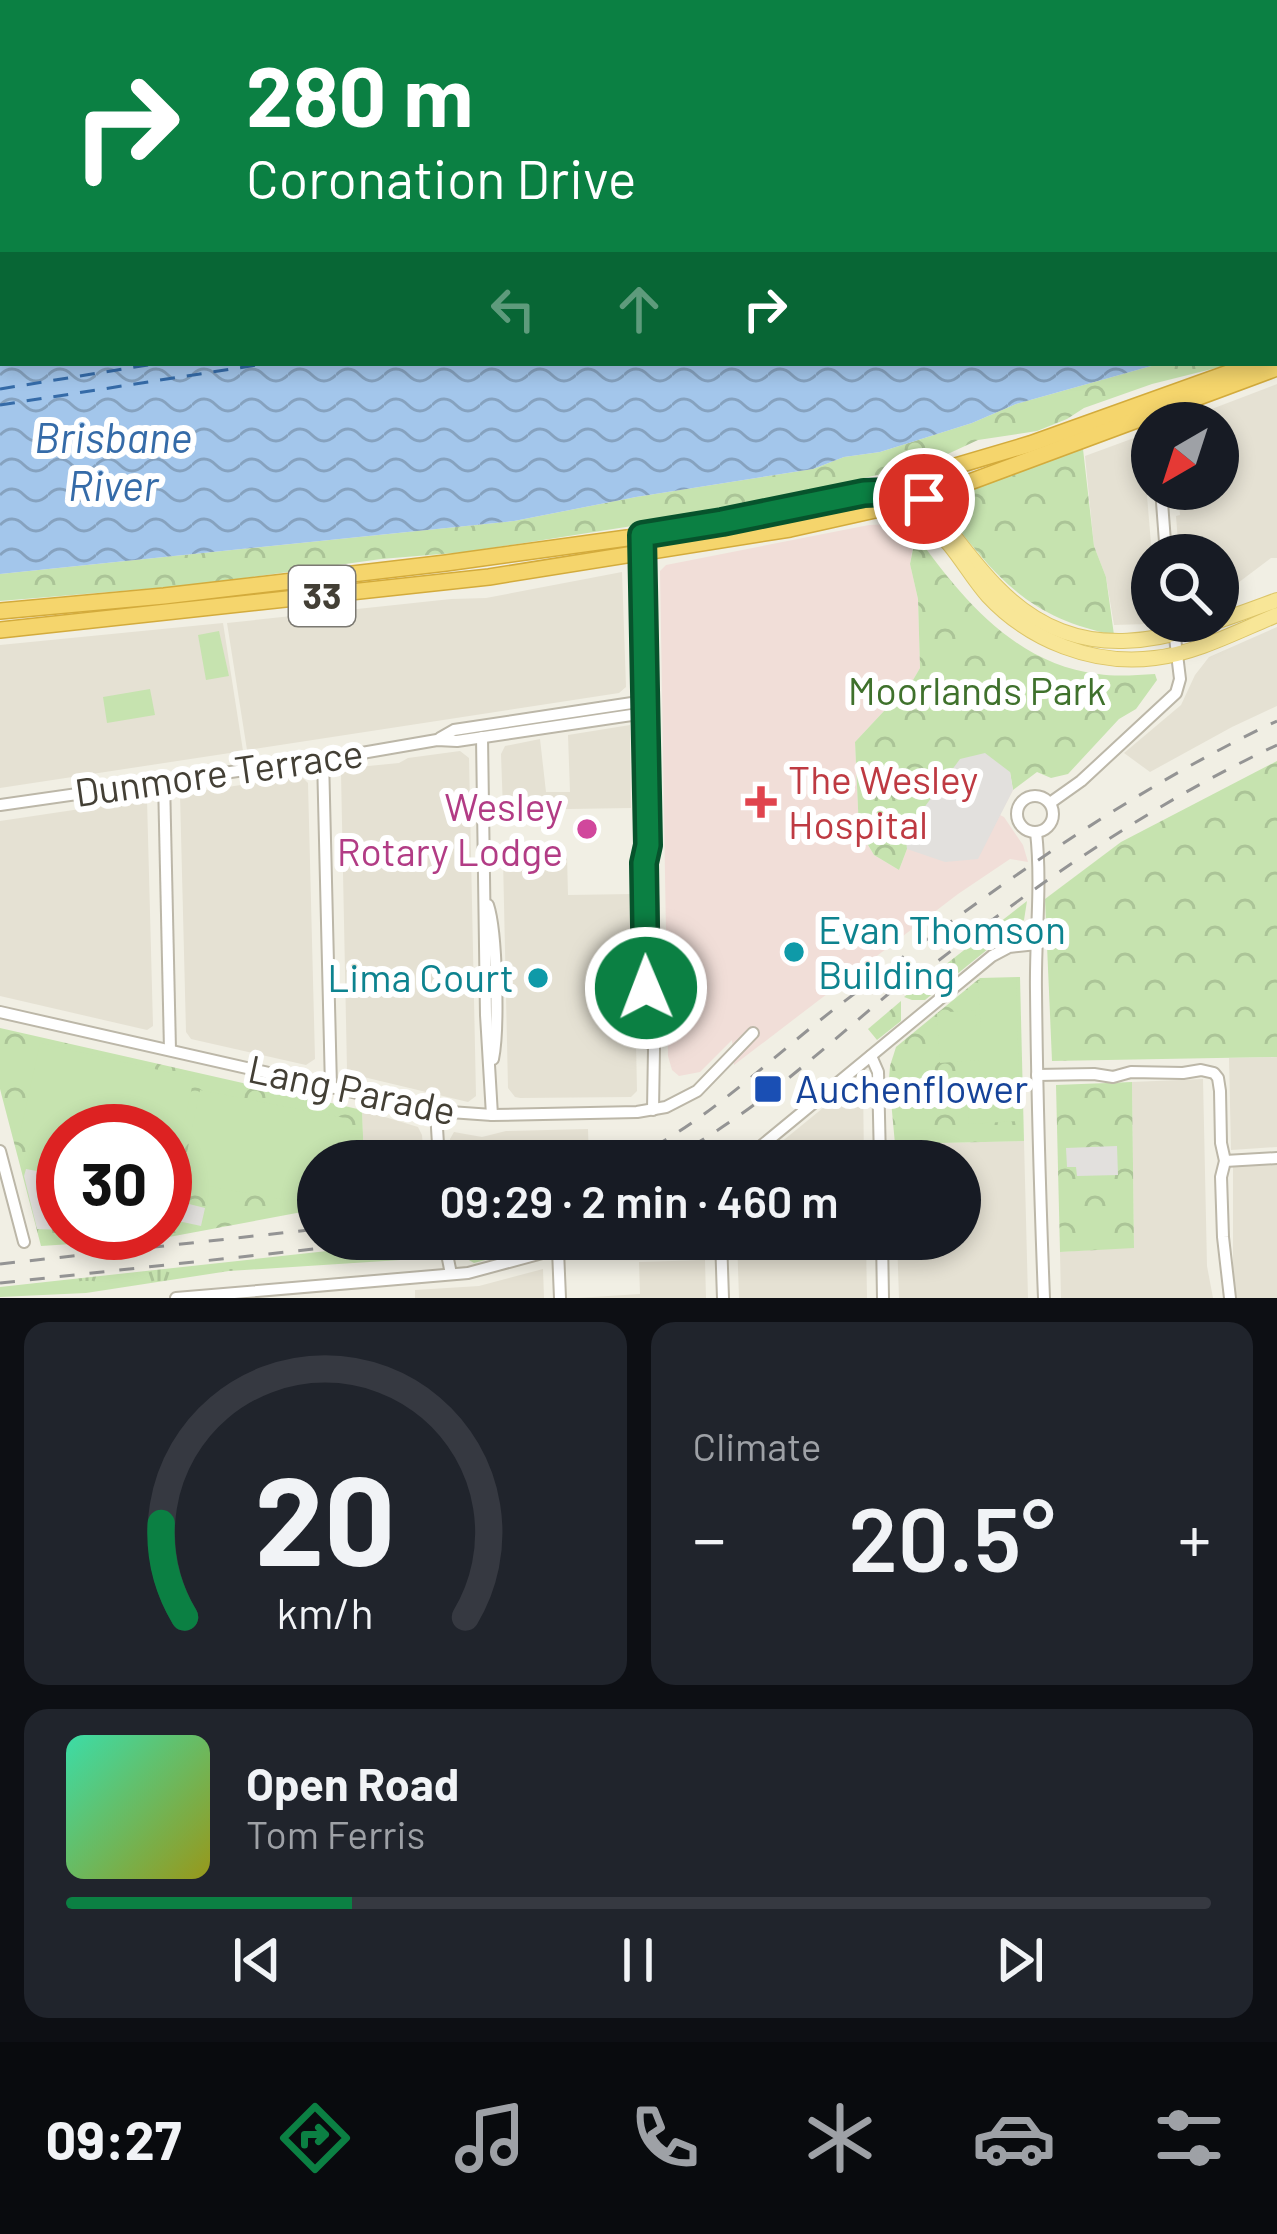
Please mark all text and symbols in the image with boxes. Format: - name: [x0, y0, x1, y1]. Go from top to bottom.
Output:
- text: 280 m: [246, 43, 473, 144]
- icon: right: [48, 48, 204, 204]
- text: Coronation Drive: [246, 145, 637, 210]
- icon: left: [480, 276, 546, 342]
- icon: ahead: [606, 276, 672, 342]
- icon: right: [732, 276, 798, 342]
- north arrow: [1131, 402, 1239, 510]
- map controls: [1131, 402, 1239, 642]
- water label: Brisbane River: [34, 411, 192, 509]
- pin: [873, 448, 975, 550]
- icon: arrive: [891, 466, 957, 532]
- button: search: [1131, 534, 1239, 642]
- road number: 33: [289, 566, 355, 626]
- park label: Moorlands Park: [848, 666, 1106, 713]
- street label: Dunmore Terrace: [72, 728, 366, 815]
- place label: The Wesley Hospital: [788, 755, 978, 847]
- place label: Wesley Rotary Lodge: [337, 782, 563, 874]
- marker: The Wesley Hospital: [745, 786, 777, 818]
- marker: Wesley Rotary Lodge: [574, 816, 600, 842]
- place label: Evan Thomson Building: [818, 905, 1066, 997]
- position arrow: [583, 925, 709, 1051]
- marker: Evan Thomson Building: [781, 939, 807, 965]
- place label: Lima Court: [327, 953, 514, 1000]
- marker: Lima Court: [525, 965, 551, 991]
- street label: Lang Parade: [244, 1044, 460, 1133]
- place label: Auchenflower: [795, 1064, 1028, 1111]
- marker: Auchenflower: [752, 1073, 784, 1105]
- speed limit sign: 30: [36, 1104, 192, 1260]
- text: 09:29 · 2 min · 460 m: [439, 1173, 839, 1227]
- text: Climate: [693, 1422, 822, 1469]
- text: 20: [255, 1441, 396, 1591]
- text: 20.5°: [848, 1482, 1055, 1590]
- text: −: [693, 1497, 726, 1576]
- text: +: [1178, 1497, 1211, 1576]
- text: km/h: [277, 1585, 374, 1637]
- text: Open Road: [246, 1756, 459, 1810]
- text: Tom Ferris: [246, 1810, 425, 1857]
- icon: previous: [224, 1927, 290, 1993]
- icon: pause: [605, 1927, 671, 1993]
- icon: next: [987, 1927, 1053, 1993]
- icon: directions: [273, 2096, 357, 2180]
- icon: music: [448, 2096, 532, 2180]
- icon: phone: [623, 2096, 707, 2180]
- icon: climate: [798, 2096, 882, 2180]
- icon: car: [972, 2096, 1056, 2180]
- icon: filters: [1147, 2096, 1231, 2180]
- text: 09:27: [45, 2106, 182, 2171]

